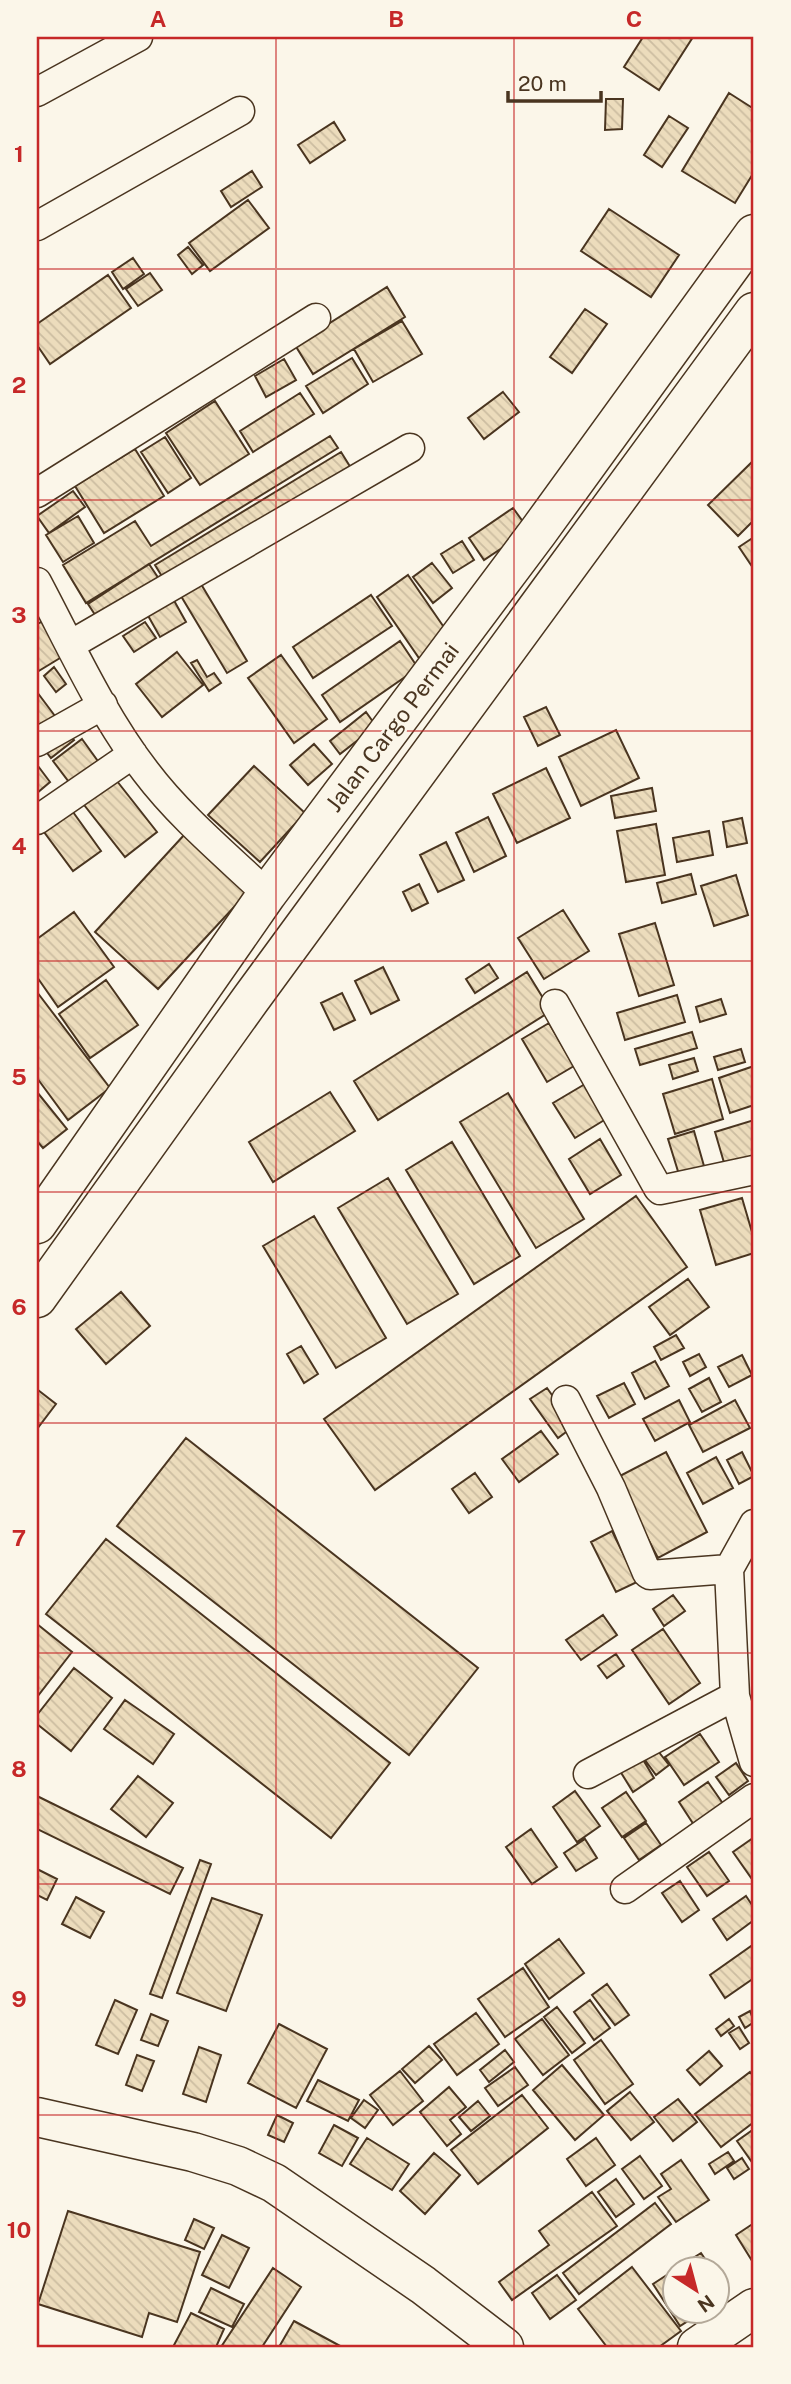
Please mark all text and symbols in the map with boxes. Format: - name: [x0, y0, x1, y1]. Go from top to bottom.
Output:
- text: A: [150, 5, 167, 32]
- text: B: [388, 5, 404, 32]
- text: C: [626, 5, 642, 32]
- scale bar: [508, 60, 600, 104]
- text: 20 m: [518, 71, 567, 96]
- text: 1: [14, 140, 24, 167]
- text: 2: [12, 371, 26, 398]
- text: 3: [11, 601, 27, 628]
- street label: Jalan Cargo Permai: [320, 637, 464, 817]
- text: 4: [11, 832, 27, 859]
- text: 5: [11, 1063, 27, 1090]
- text: 6: [11, 1293, 27, 1320]
- text: 7: [12, 1524, 26, 1551]
- text: 8: [11, 1755, 27, 1782]
- text: 9: [11, 1985, 27, 2012]
- text: 10: [7, 2216, 31, 2243]
- north arrow: [662, 2254, 732, 2324]
- text: N: [694, 2290, 718, 2317]

